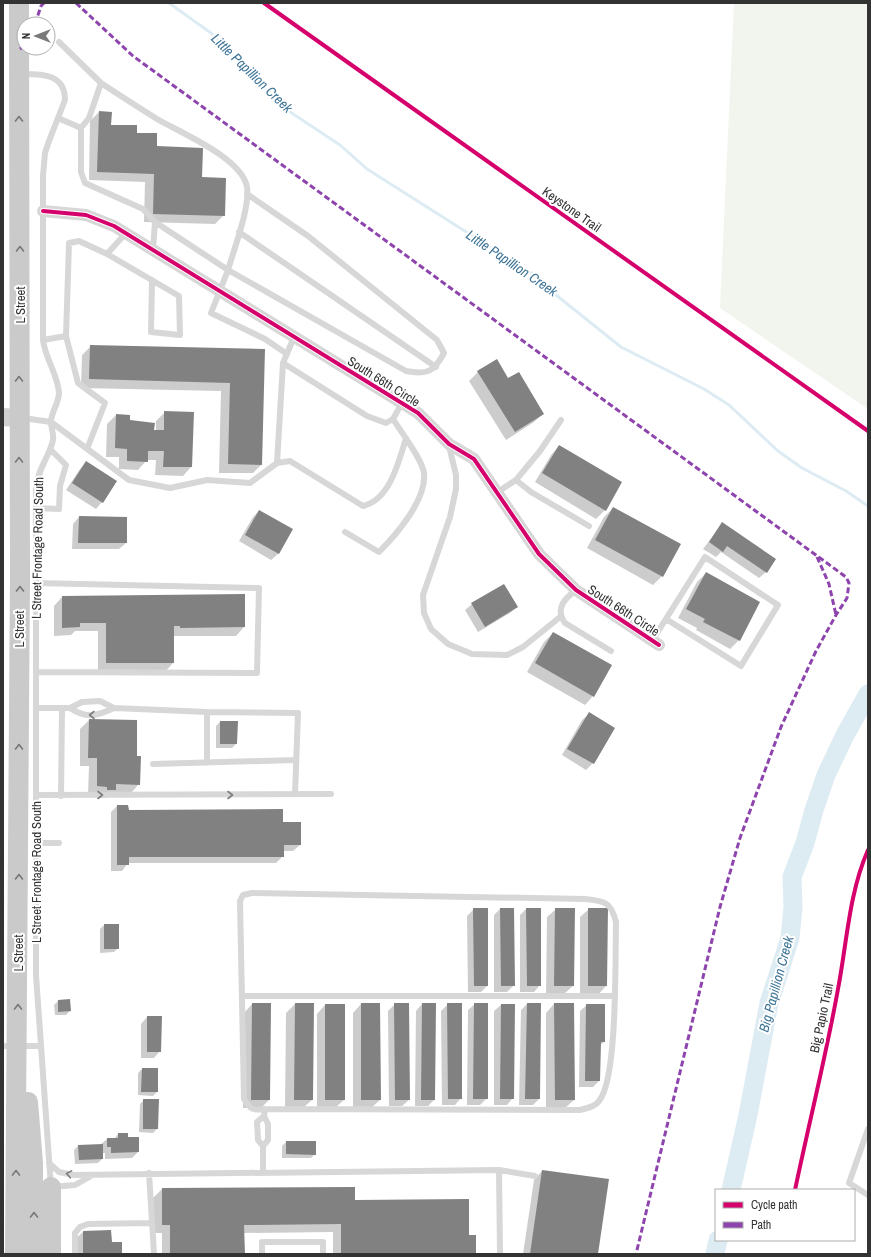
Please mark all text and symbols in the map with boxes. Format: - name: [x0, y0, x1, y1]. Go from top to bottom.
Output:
- north arrow: [16, 16, 56, 56]
- water label: Little Papillion Creek: [207, 30, 297, 117]
- text: N: [19, 33, 33, 39]
- one-way arrow: [15, 116, 23, 122]
- street label: Keystone Trail: [539, 183, 605, 236]
- water label: Little Papillion Creek: [463, 226, 562, 301]
- one-way arrow: [16, 246, 24, 252]
- street label: L Street: [12, 286, 29, 323]
- street label: South 66th Circle: [344, 352, 423, 410]
- one-way arrow: [15, 376, 23, 382]
- one-way arrow: [15, 457, 23, 463]
- street label: L Street Frontage Road South: [28, 477, 47, 619]
- street label: South 66th Circle: [585, 581, 663, 640]
- one-way arrow: [16, 586, 24, 592]
- street label: L Street: [11, 610, 28, 647]
- one-way arrow: [89, 711, 95, 719]
- one-way arrow: [15, 744, 23, 750]
- one-way arrow: [97, 791, 103, 799]
- one-way arrow: [227, 791, 233, 799]
- street label: L Street Frontage Road South: [28, 801, 45, 943]
- one-way arrow: [15, 874, 23, 880]
- water label: Big Papillion Creek: [755, 933, 798, 1034]
- street label: L Street: [10, 934, 27, 971]
- street label: Big Papio Trail: [806, 982, 837, 1054]
- one-way arrow: [14, 1004, 22, 1010]
- one-way arrow: [12, 1170, 20, 1176]
- one-way arrow: [66, 1170, 73, 1179]
- legend: [715, 1189, 855, 1241]
- text: Cycle path: [751, 1197, 798, 1213]
- one-way arrow: [30, 1212, 38, 1218]
- text: Path: [751, 1217, 771, 1233]

